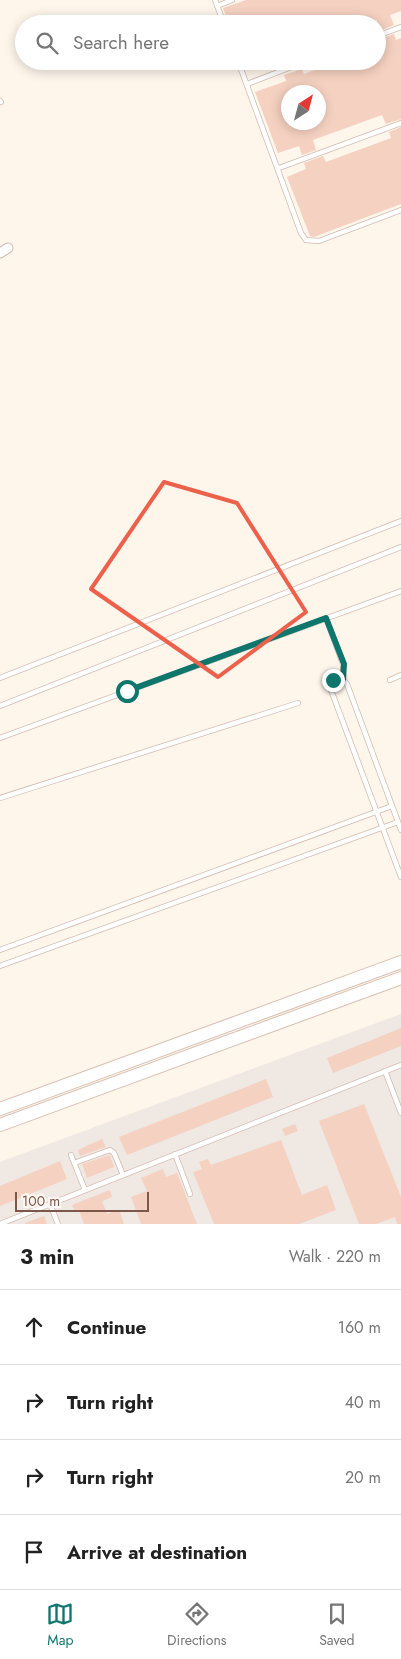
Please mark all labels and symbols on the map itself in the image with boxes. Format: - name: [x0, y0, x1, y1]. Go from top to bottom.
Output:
- north arrow: [281, 85, 326, 130]
- route end: [322, 669, 345, 692]
- route start: [116, 680, 139, 703]
- scale bar: [15, 1189, 149, 1212]

